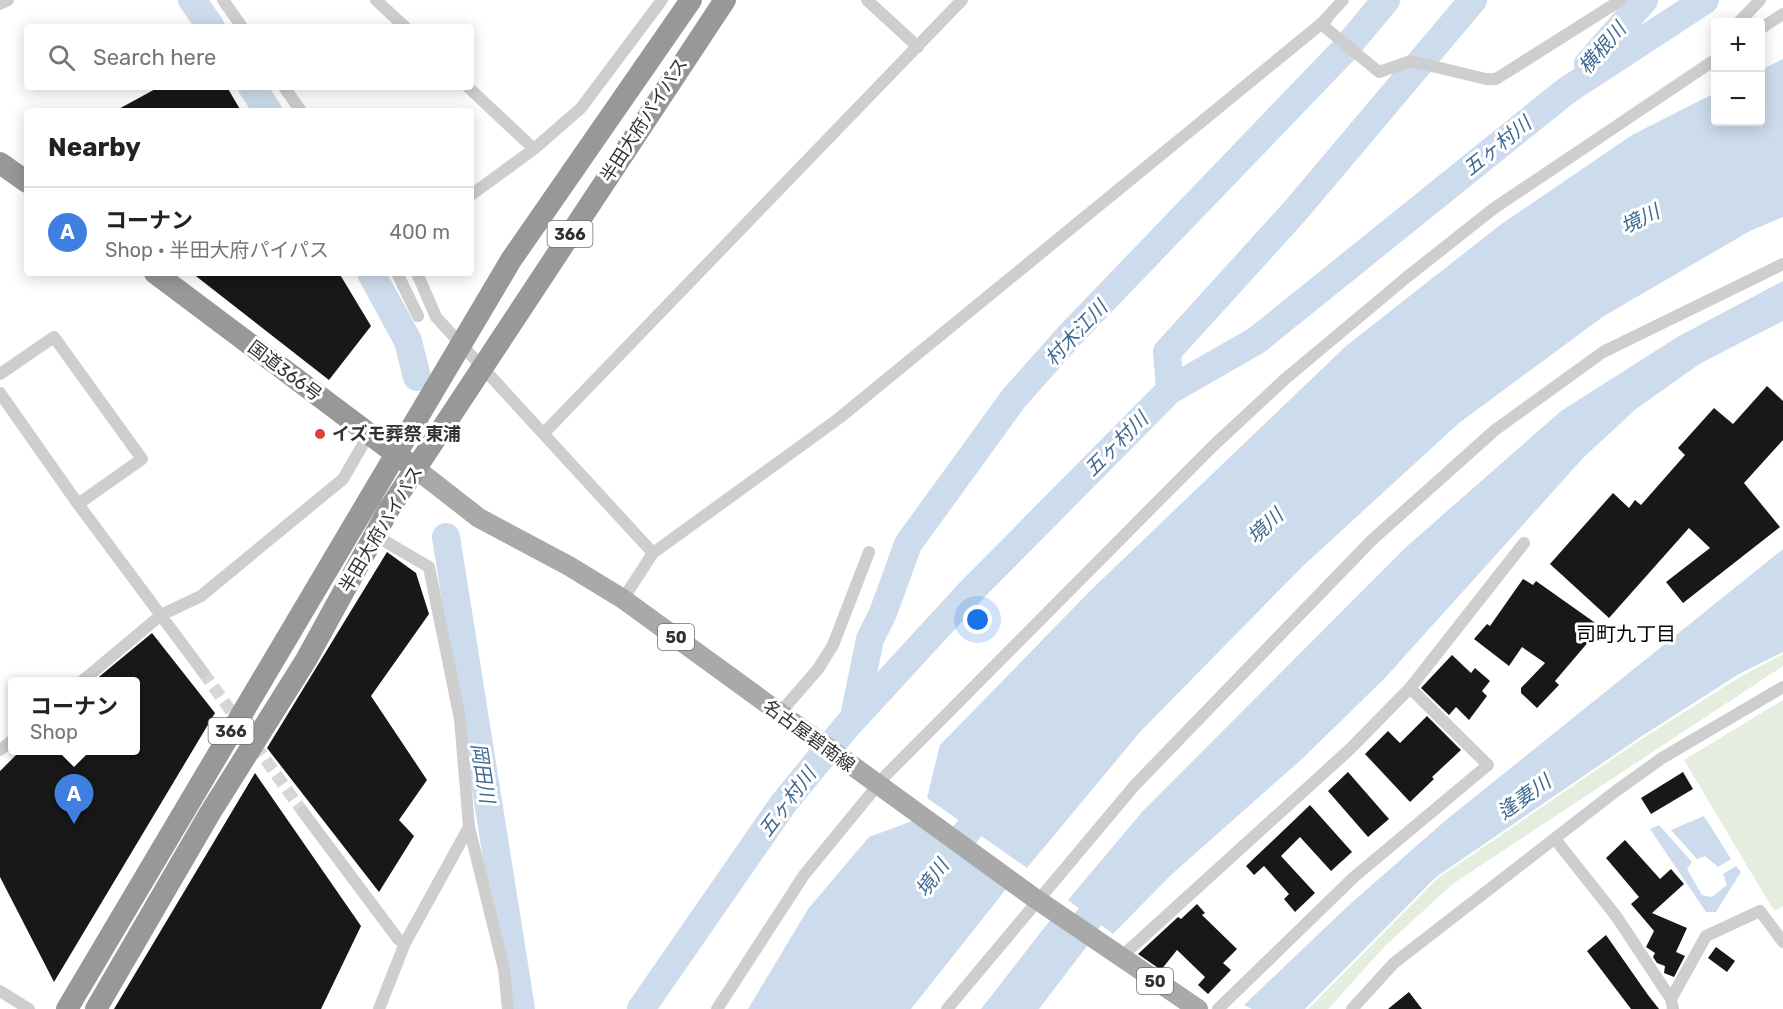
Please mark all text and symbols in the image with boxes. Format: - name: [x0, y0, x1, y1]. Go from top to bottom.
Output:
- water label: 横根川: [1573, 16, 1632, 79]
- map controls: [1711, 18, 1765, 126]
- button: +: [1711, 18, 1765, 72]
- search box: [24, 24, 474, 90]
- icon: search: [45, 41, 78, 74]
- text: Search here: [93, 44, 216, 71]
- street label: 半田大府パイパス: [596, 54, 692, 186]
- button: −: [1711, 72, 1765, 126]
- water label: 五ヶ村川: [1458, 110, 1537, 180]
- text: Nearby: [48, 132, 141, 163]
- water label: 境川: [1617, 199, 1665, 239]
- text: コーナン: [105, 207, 193, 234]
- text: A: [60, 220, 75, 244]
- text: 400 m: [390, 220, 450, 244]
- road number: 366: [548, 221, 592, 247]
- text: Shop · 半田大府パイパス: [105, 238, 329, 262]
- water label: 村木江川: [1040, 294, 1113, 370]
- street label: 国道366号: [244, 336, 326, 406]
- water label: 五ヶ村川: [1079, 406, 1154, 481]
- place label: イズモ葬祭 東浦: [332, 423, 461, 445]
- marker: イズモ葬祭 東浦: [313, 427, 327, 441]
- street label: 半田大府パイパス: [335, 462, 427, 596]
- water label: 境川: [1242, 502, 1289, 548]
- your location: [963, 605, 992, 634]
- district label: 司町九丁目: [1576, 622, 1676, 646]
- road number: 50: [658, 624, 694, 650]
- popup: [8, 677, 140, 755]
- text: コーナン: [30, 693, 118, 720]
- street label: 名古屋碧南線: [759, 695, 859, 777]
- road number: 366: [208, 718, 254, 744]
- text: Shop: [30, 720, 78, 744]
- water label: 岡田川: [466, 741, 500, 806]
- water label: 五ヶ村川: [753, 761, 822, 841]
- water label: 逢妻川: [1493, 768, 1557, 824]
- pin: A: [54, 774, 94, 824]
- water label: 境川: [911, 853, 955, 901]
- road number: 50: [1137, 968, 1173, 994]

